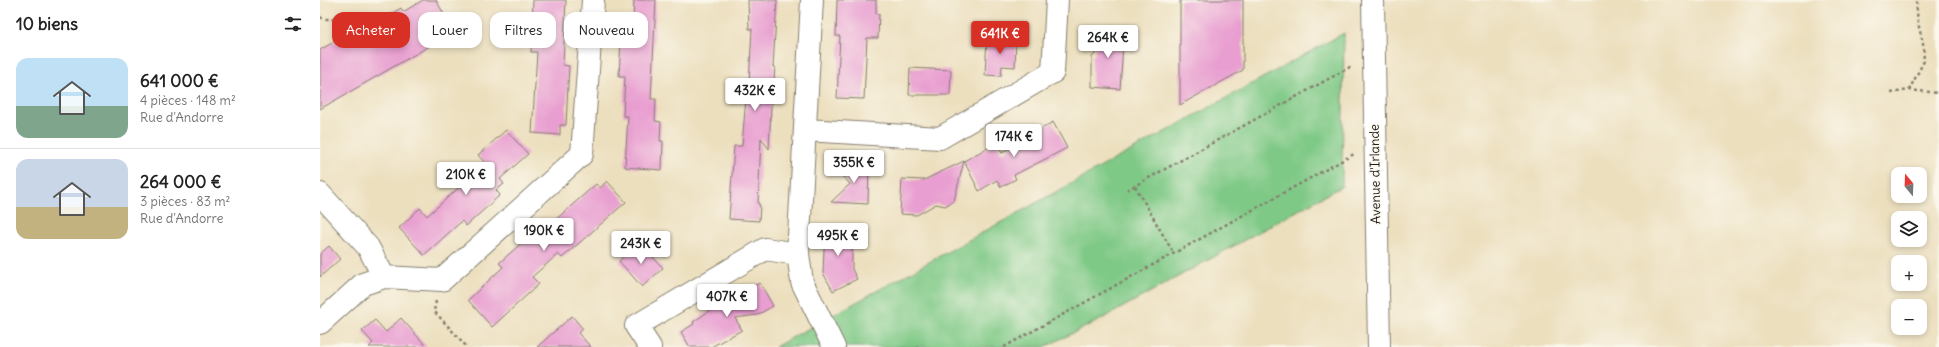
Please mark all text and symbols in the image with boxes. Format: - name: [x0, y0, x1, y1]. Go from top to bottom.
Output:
- chip: Acheter: [332, 12, 410, 48]
- chip: Louer: [418, 12, 482, 48]
- chip: Filtres: [490, 12, 556, 48]
- chip: Nouveau: [564, 12, 648, 48]
- text: 10 biens: [16, 13, 78, 35]
- icon: filters: [282, 13, 304, 35]
- pin: 641K €: [967, 21, 1033, 55]
- text: 641K €: [980, 25, 1020, 42]
- pin: 264K €: [1075, 25, 1141, 59]
- text: 264K €: [1087, 29, 1129, 46]
- text: 641 000 €: [140, 70, 219, 92]
- icon: home: [48, 74, 96, 122]
- pin: 432K €: [722, 78, 788, 112]
- text: 432K €: [734, 82, 776, 99]
- text: 4 pièces · 148 m²: [140, 92, 236, 109]
- text: Rue d'Andorre: [140, 109, 224, 126]
- pin: 174K €: [981, 124, 1047, 158]
- street label: Avenue d'Irlande: [1366, 124, 1384, 224]
- text: 174K €: [995, 128, 1033, 145]
- pin: 355K €: [821, 150, 887, 184]
- text: 355K €: [833, 154, 875, 171]
- pin: 210K €: [433, 162, 499, 196]
- text: 210K €: [446, 166, 486, 183]
- north arrow: [1891, 167, 1927, 203]
- map controls: [1891, 167, 1927, 335]
- text: 264 000 €: [140, 171, 222, 193]
- icon: home: [48, 175, 96, 223]
- text: 3 pièces · 83 m²: [140, 193, 230, 210]
- text: Rue d'Andorre: [140, 210, 224, 227]
- button: layers: [1891, 211, 1927, 247]
- pin: 190K €: [511, 218, 577, 252]
- text: 190K €: [524, 222, 564, 239]
- pin: 495K €: [805, 223, 871, 257]
- text: 495K €: [817, 227, 859, 244]
- pin: 243K €: [608, 231, 674, 265]
- text: 243K €: [620, 235, 662, 252]
- button: +: [1891, 255, 1927, 291]
- pin: 407K €: [694, 284, 760, 318]
- text: 407K €: [706, 288, 748, 305]
- button: −: [1891, 299, 1927, 335]

